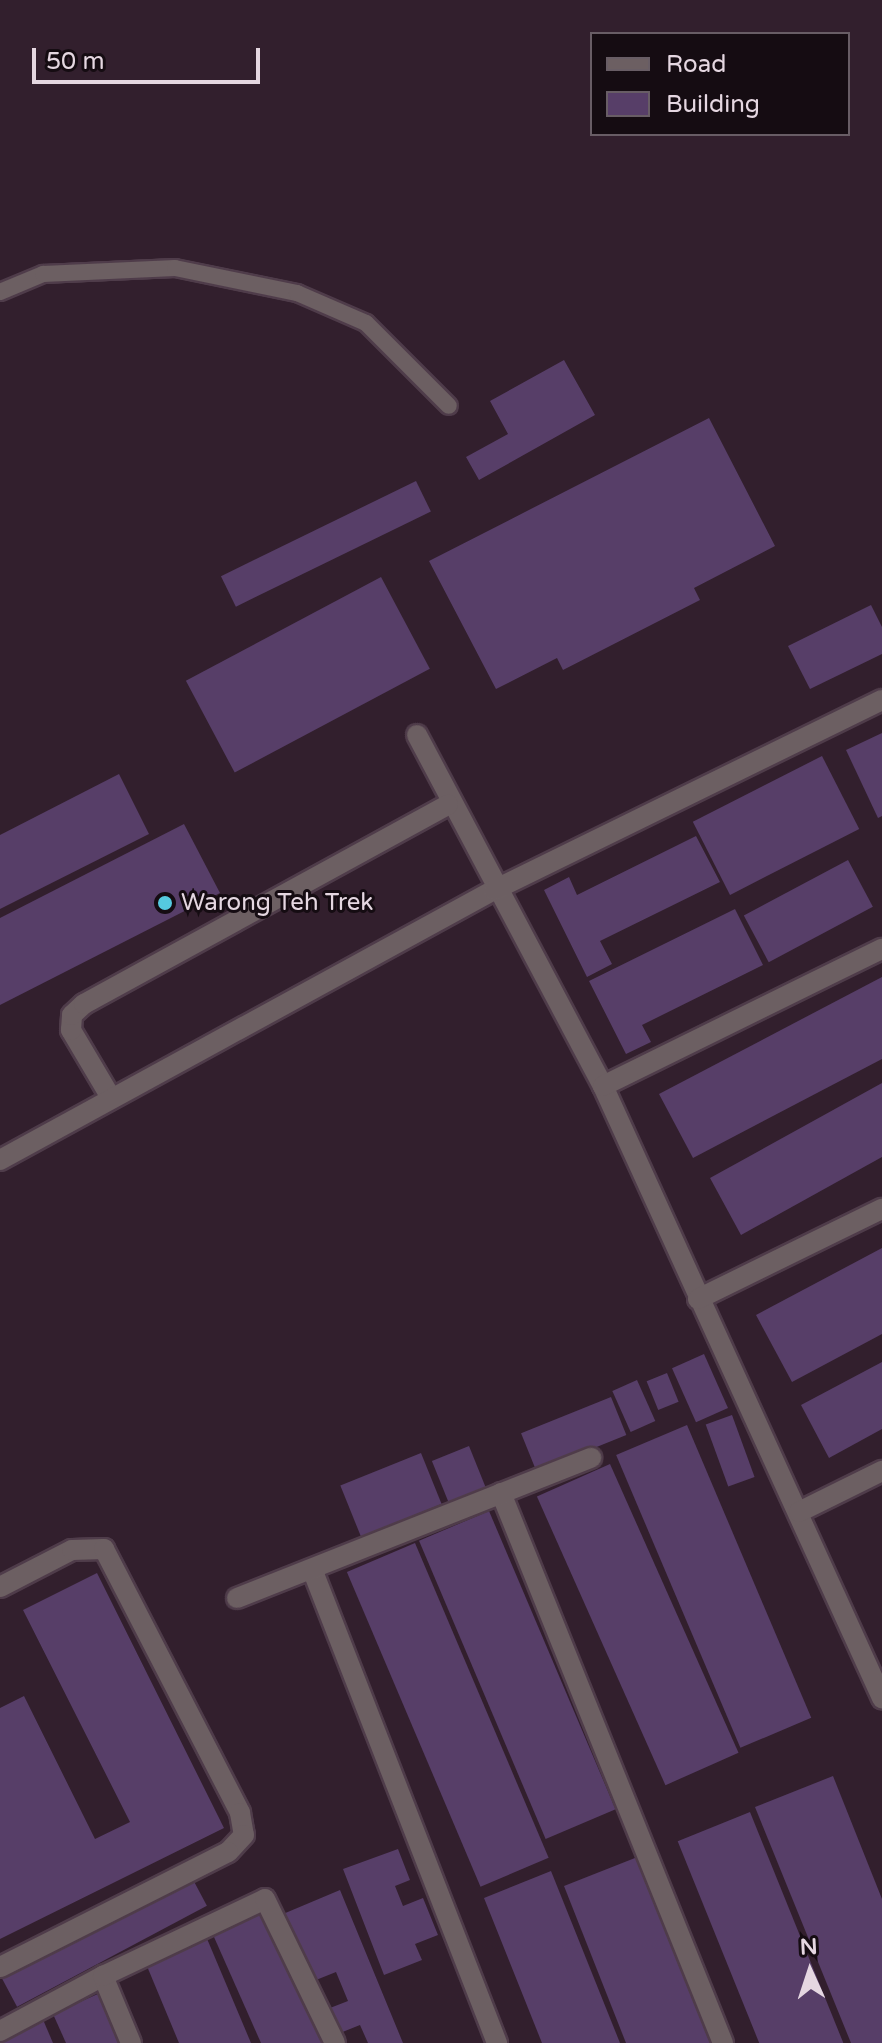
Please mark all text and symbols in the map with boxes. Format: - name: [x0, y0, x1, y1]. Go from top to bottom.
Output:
- scale bar: [36, 32, 264, 82]
- legend: [590, 32, 850, 136]
- text: 50 m: [46, 47, 104, 76]
- text: Road: [666, 50, 726, 79]
- text: Building: [666, 90, 760, 119]
- place label: Warong Teh Trek: [181, 889, 373, 917]
- marker: Warong Teh Trek: [156, 894, 174, 912]
- north arrow: [770, 1931, 850, 2011]
- text: N: [799, 1934, 818, 1960]

